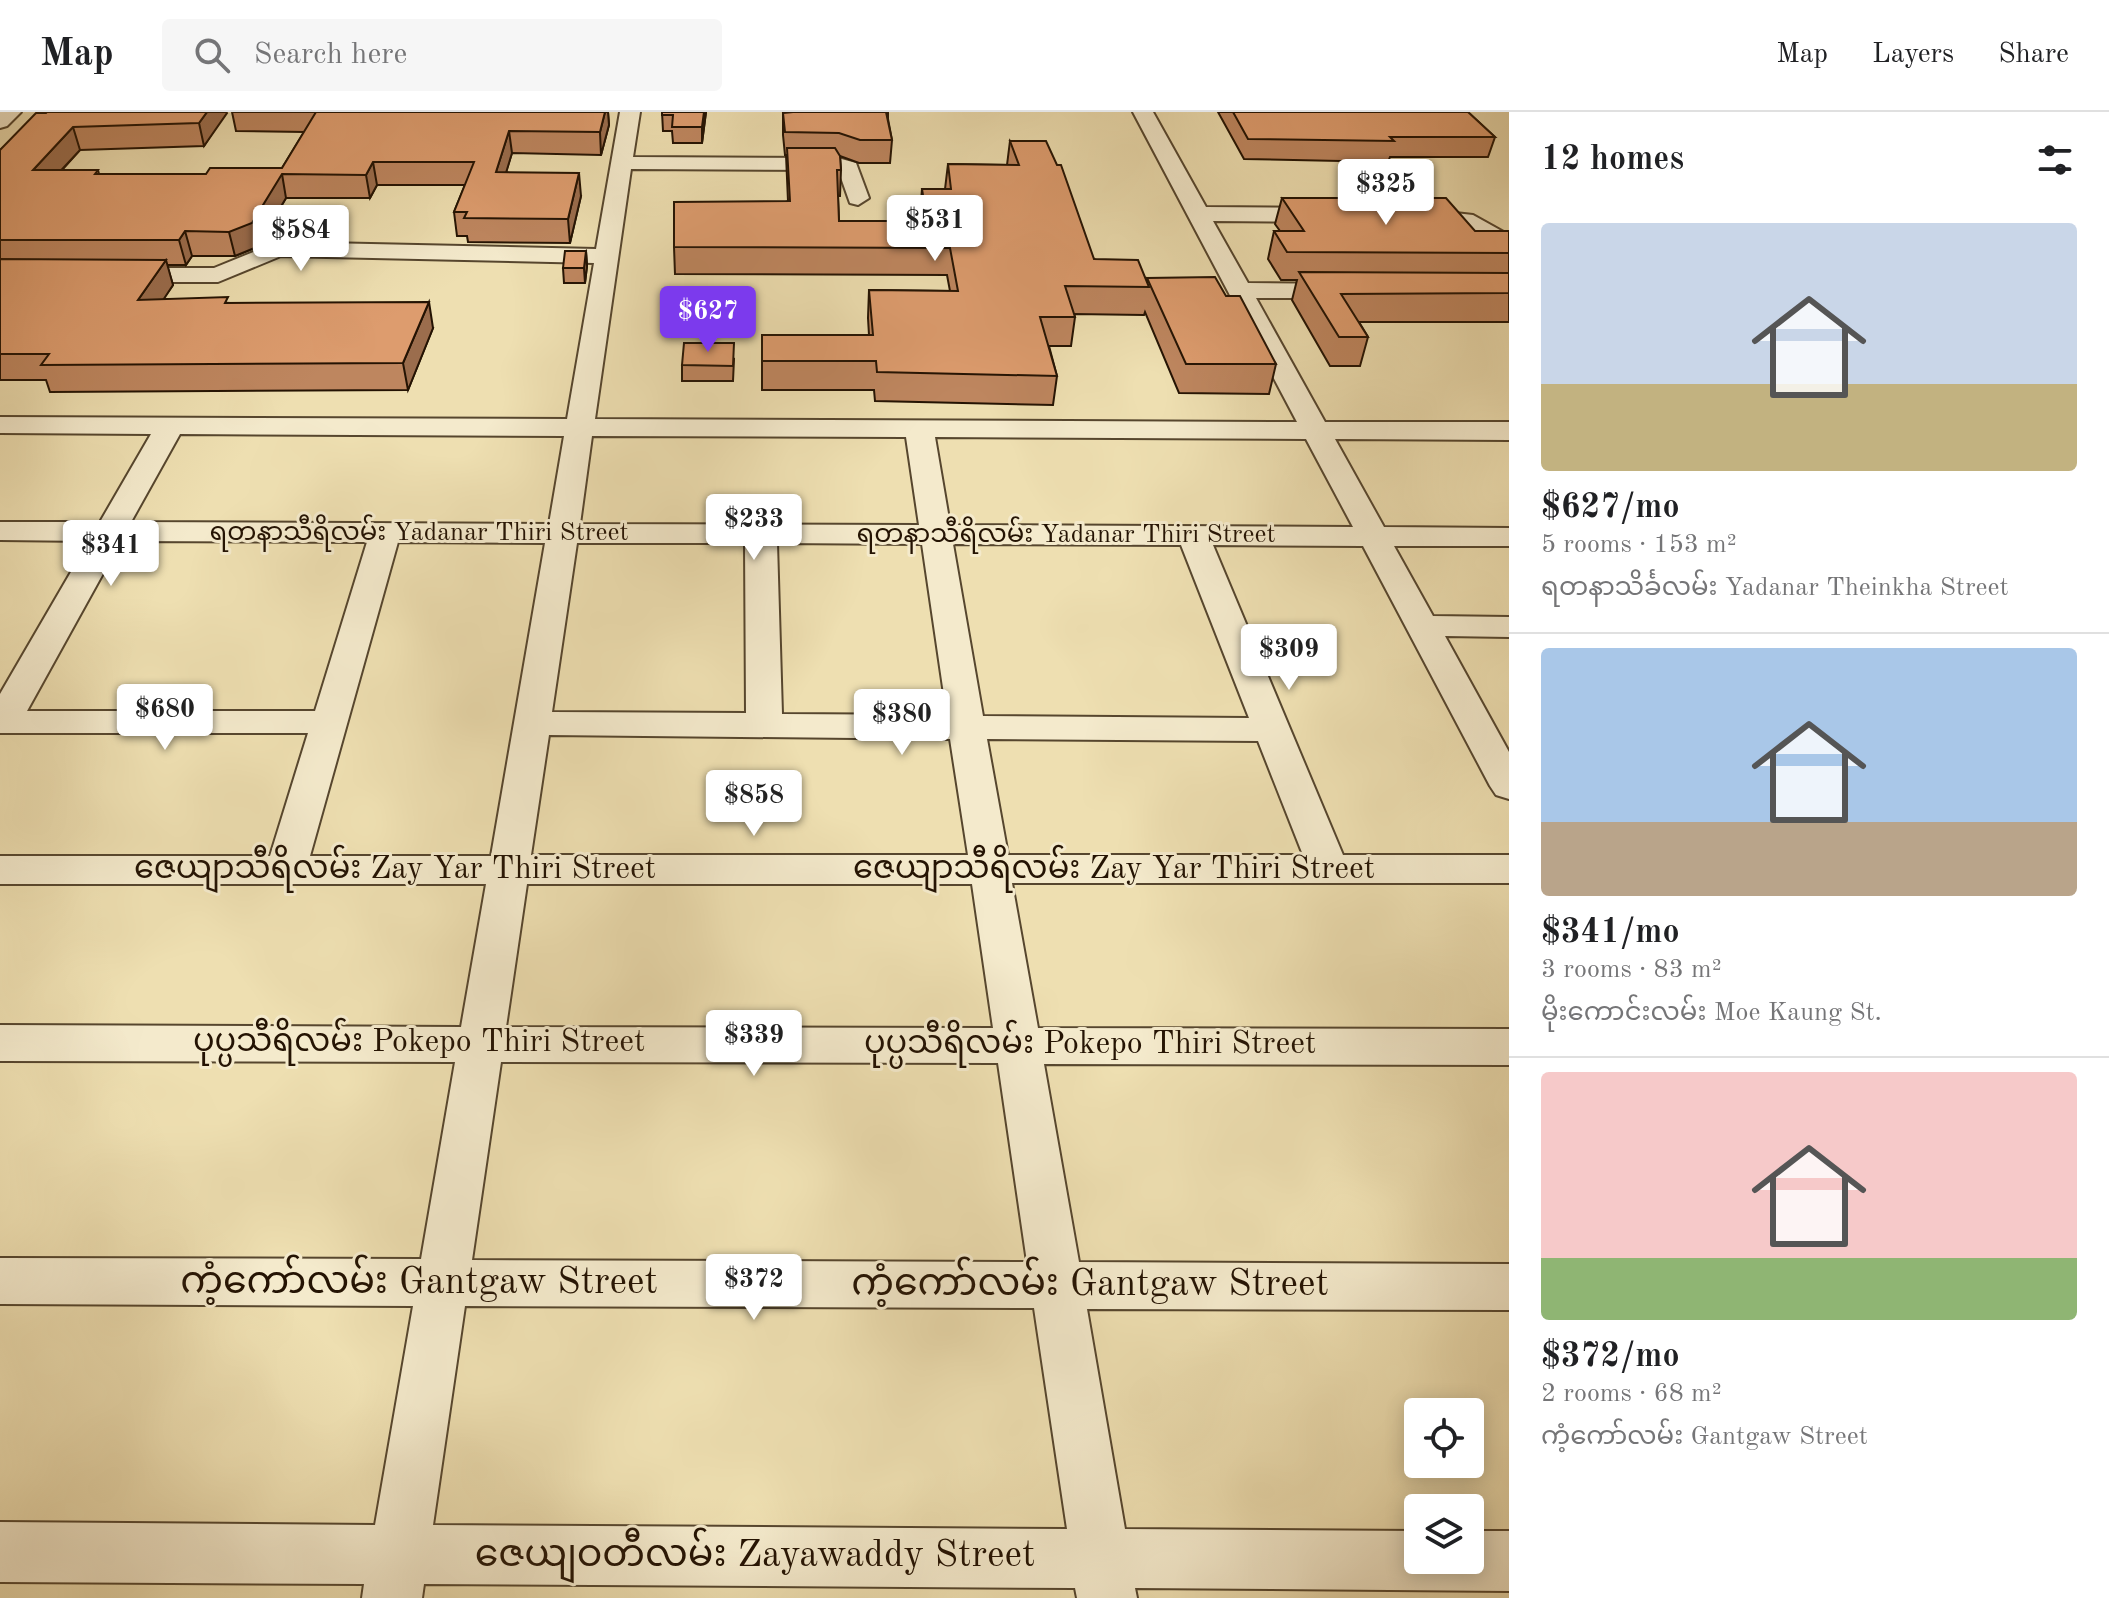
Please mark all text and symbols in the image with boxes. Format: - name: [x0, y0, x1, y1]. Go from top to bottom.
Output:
- search box: [162, 19, 722, 91]
- icon: search: [190, 33, 234, 77]
- text: Map: [40, 36, 114, 74]
- text: Search here: [254, 40, 407, 70]
- text: Map: [1776, 41, 1828, 69]
- text: Layers: [1872, 41, 1954, 69]
- text: Share: [1998, 41, 2069, 69]
- icon: filters: [2033, 138, 2077, 182]
- text: 12 homes: [1541, 143, 1684, 177]
- pin: $325: [1339, 159, 1433, 227]
- text: $325: [1356, 172, 1416, 198]
- pin: $531: [888, 195, 982, 263]
- pin: $584: [254, 205, 348, 273]
- text: $531: [905, 208, 965, 234]
- text: $584: [271, 218, 331, 244]
- icon: home: [1737, 275, 1881, 419]
- pin: $627: [661, 286, 755, 354]
- text: $627: [678, 299, 738, 325]
- text: $627/mo: [1541, 491, 1680, 525]
- pin: $233: [707, 494, 801, 562]
- text: $233: [724, 507, 784, 533]
- street label: ရတနာသီရိလမ်း Yadanar Thiri Street: [209, 514, 629, 552]
- street label: ရတနာသီရိလမ်း Yadanar Thiri Street: [856, 516, 1276, 554]
- pin: $341: [64, 520, 158, 588]
- text: 5 rooms · 153 m²: [1541, 532, 1737, 558]
- text: $341: [81, 533, 141, 559]
- text: ရတနာသိင်္ခလမ်း Yadanar Theinkha Street: [1541, 575, 2009, 601]
- pin: $309: [1242, 624, 1336, 692]
- text: $309: [1259, 637, 1319, 663]
- pin: $680: [118, 684, 212, 752]
- pin: $380: [855, 689, 949, 757]
- text: $680: [135, 697, 195, 723]
- icon: home: [1737, 700, 1881, 844]
- text: $380: [872, 702, 932, 728]
- pin: $858: [707, 770, 801, 838]
- text: $858: [724, 783, 784, 809]
- street label: ဇေယျာသီရိလမ်း Zay Yar Thiri Street: [134, 844, 656, 893]
- street label: ဇေယျာသီရိလမ်း Zay Yar Thiri Street: [853, 844, 1375, 893]
- text: $341/mo: [1541, 916, 1680, 950]
- text: 3 rooms · 83 m²: [1541, 957, 1722, 983]
- text: မိုးကောင်းလမ်း Moe Kaung St.: [1541, 1000, 1882, 1026]
- pin: $339: [707, 1010, 801, 1078]
- street label: ပုပ္ပသီရိလမ်း Pokepo Thiri Street: [193, 1017, 645, 1067]
- street label: ပုပ္ပသီရိလမ်း Pokepo Thiri Street: [864, 1019, 1316, 1069]
- text: $339: [724, 1023, 784, 1049]
- icon: home: [1737, 1124, 1881, 1268]
- street label: ကံ့ကော်လမ်း Gantgaw Street: [180, 1254, 658, 1305]
- pin: $372: [707, 1254, 801, 1322]
- street label: ကံ့ကော်လမ်း Gantgaw Street: [851, 1256, 1329, 1307]
- text: $372: [724, 1267, 784, 1293]
- text: $372/mo: [1541, 1340, 1680, 1374]
- text: 2 rooms · 68 m²: [1541, 1381, 1722, 1407]
- map controls: [1404, 1398, 1484, 1574]
- button: locate: [1404, 1398, 1484, 1478]
- text: ကံ့ကော်လမ်း Gantgaw Street: [1541, 1424, 1868, 1450]
- button: layers: [1404, 1494, 1484, 1574]
- street label: ဇေယျဝတီလမ်း Zayawaddy Street: [475, 1527, 1035, 1584]

